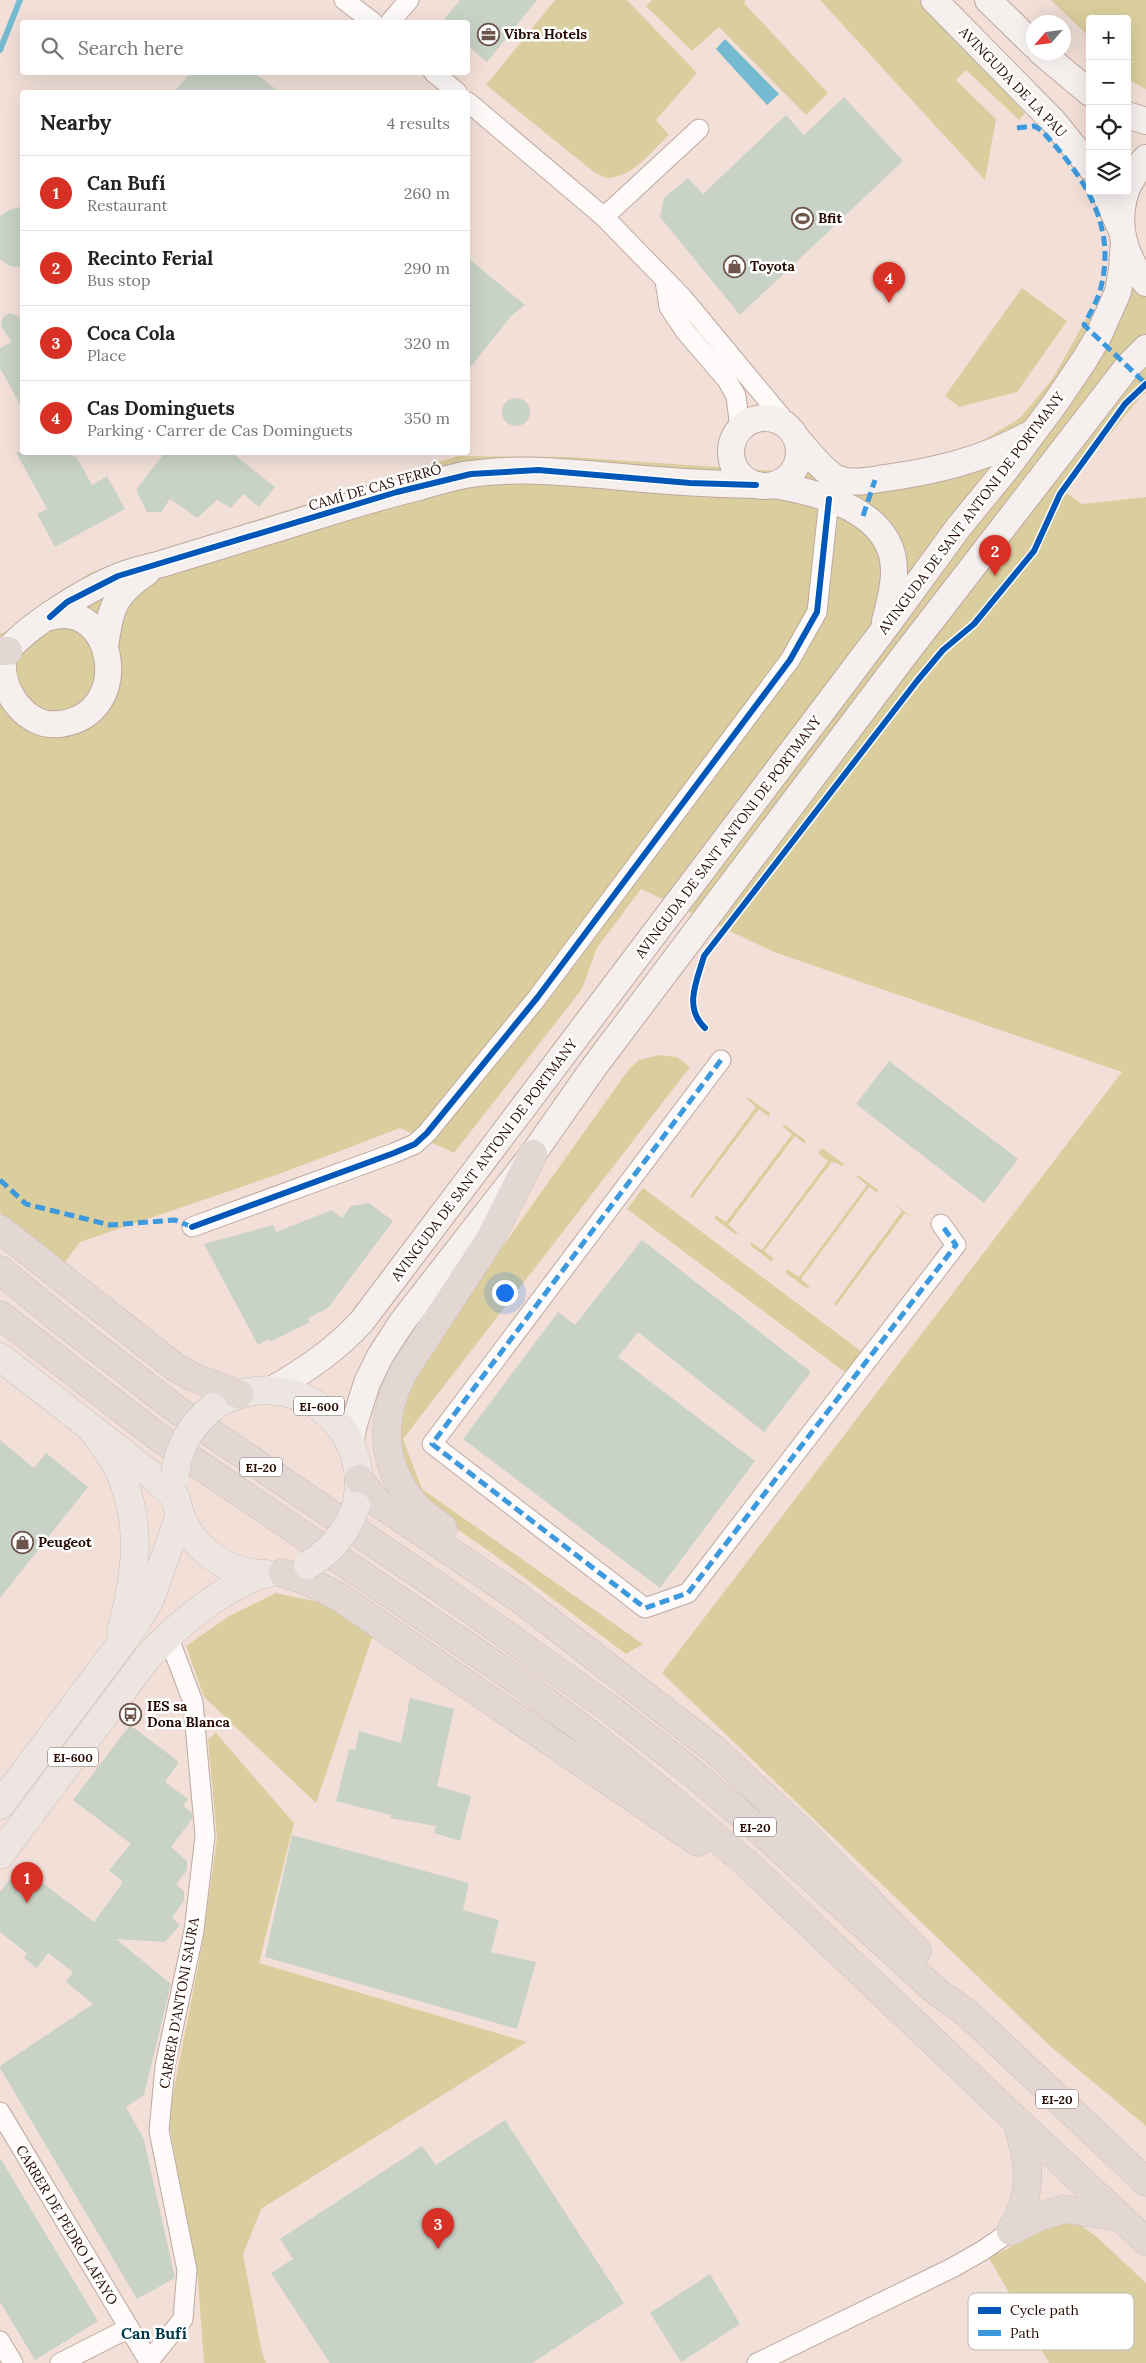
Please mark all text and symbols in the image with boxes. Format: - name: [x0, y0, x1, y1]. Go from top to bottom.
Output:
- north arrow: [1026, 15, 1071, 60]
- map controls: [1086, 15, 1131, 195]
- button: +: [1086, 15, 1131, 60]
- search box: [20, 20, 470, 75]
- office icon: Vibra Hotels: [476, 22, 500, 46]
- street label: AVINGUDA DE LA PAU: [955, 22, 1071, 141]
- place label: Vibra Hotels: [504, 25, 587, 43]
- icon: search: [38, 34, 66, 62]
- text: Search here: [78, 36, 184, 60]
- button: −: [1086, 60, 1131, 105]
- button: locate: [1086, 105, 1131, 150]
- text: Nearby: [40, 109, 111, 136]
- text: 4 results: [387, 113, 450, 133]
- button: layers: [1086, 150, 1131, 195]
- text: Can Bufí: [87, 171, 166, 195]
- text: 1: [53, 183, 59, 203]
- text: 260 m: [404, 183, 450, 203]
- text: Restaurant: [87, 195, 168, 215]
- sports icon: Bfit: [790, 206, 814, 230]
- place label: Bfit: [818, 209, 842, 227]
- text: Recinto Ferial: [87, 246, 213, 270]
- shop icon: Toyota: [722, 254, 746, 278]
- place label: Toyota: [750, 257, 796, 275]
- text: 2: [52, 258, 60, 278]
- text: 290 m: [404, 258, 450, 278]
- pin: 4: [873, 262, 905, 303]
- text: Bus stop: [87, 270, 151, 290]
- text: Coca Cola: [87, 321, 175, 345]
- text: 3: [52, 333, 60, 353]
- text: 320 m: [404, 333, 450, 353]
- text: Place: [87, 345, 126, 365]
- street label: AVINGUDA DE SANT ANTONI DE PORTMANY: [873, 387, 1069, 638]
- text: Cas Dominguets: [87, 396, 235, 420]
- text: 4: [52, 408, 60, 428]
- text: 350 m: [404, 408, 450, 428]
- text: Parking · Carrer de Cas Dominguets: [87, 420, 353, 440]
- street label: CAMÍ DE CAS FERRÓ: [306, 459, 444, 515]
- pin: 2: [979, 535, 1011, 576]
- street label: AVINGUDA DE SANT ANTONI DE PORTMANY: [630, 711, 826, 962]
- street label: AVINGUDA DE SANT ANTONI DE PORTMANY: [386, 1034, 582, 1285]
- your location: [492, 1280, 518, 1306]
- road number: EI-600: [294, 1396, 344, 1415]
- road number: EI-20: [240, 1458, 282, 1476]
- shop icon: Peugeot: [10, 1530, 34, 1554]
- place label: Peugeot: [38, 1533, 92, 1551]
- place label: IES sa Dona Blanca: [147, 1697, 231, 1731]
- bus stop icon: IES sa Dona Blanca: [119, 1702, 143, 1726]
- road number: EI-600: [48, 1748, 98, 1766]
- road number: EI-20: [734, 1818, 776, 1836]
- pin: 1: [11, 1862, 43, 1903]
- street label: CARRER D'ANTONI SAURA: [155, 1916, 203, 2090]
- road number: EI-20: [1036, 2090, 1078, 2108]
- street label: CARRER DE PEDRO LAFAYO: [12, 2142, 122, 2308]
- pin: 3: [422, 2208, 454, 2249]
- legend: [968, 2293, 1134, 2350]
- text: Cycle path: [1010, 2301, 1079, 2319]
- district label: Can Bufí: [121, 2323, 187, 2343]
- text: Path: [1010, 2324, 1039, 2342]

